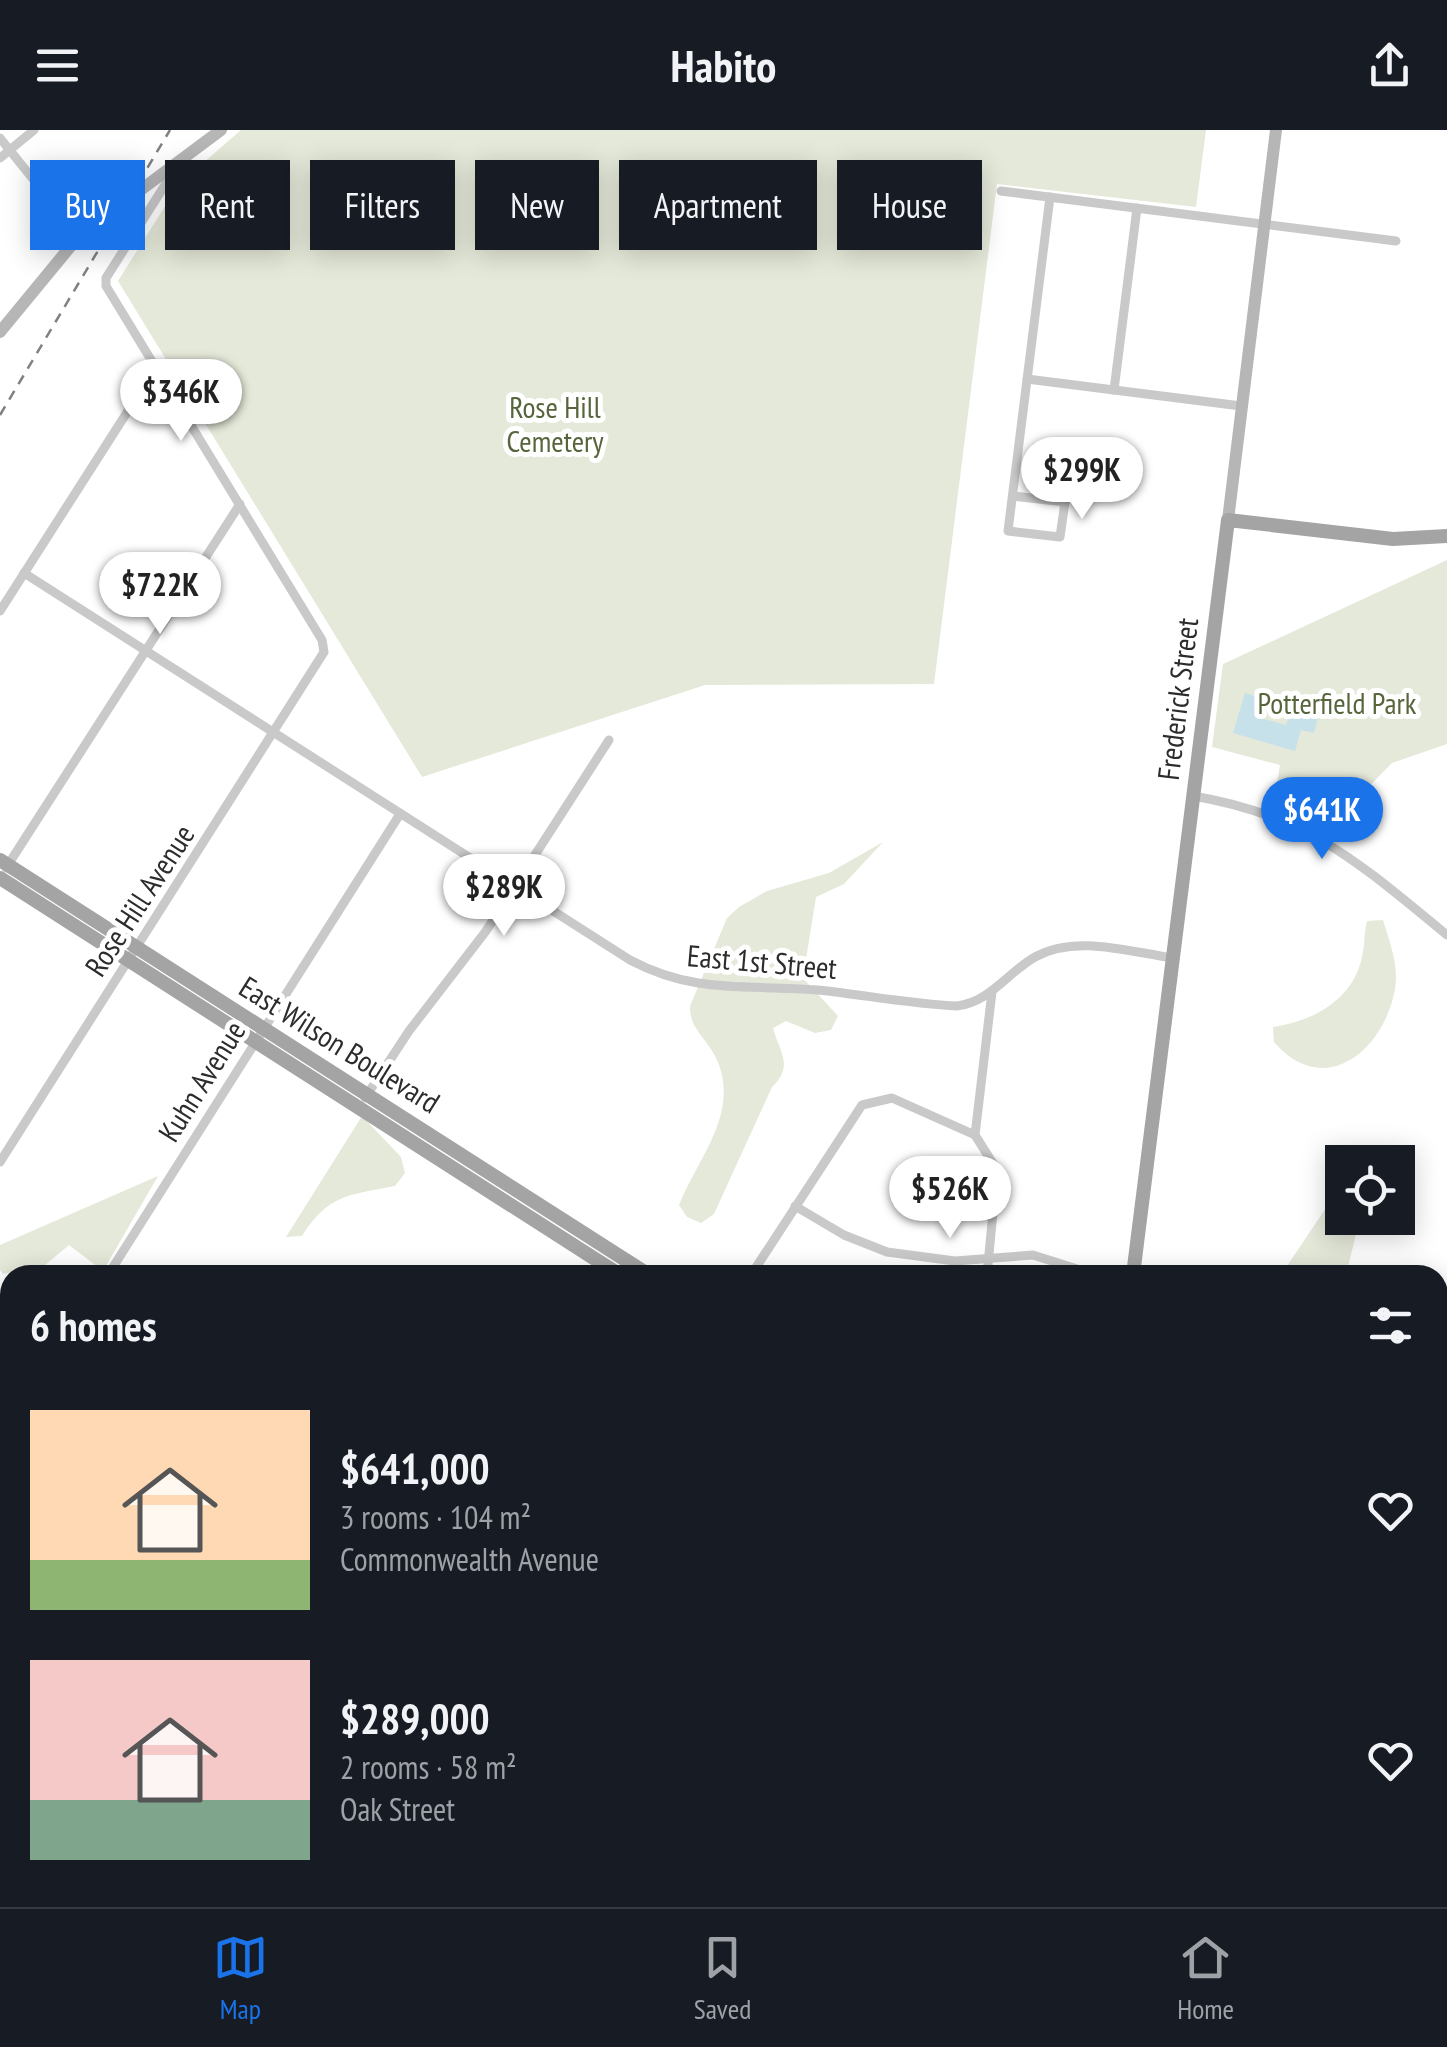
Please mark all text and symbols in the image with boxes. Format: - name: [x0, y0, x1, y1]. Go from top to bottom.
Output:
- text: Habito: [671, 36, 776, 94]
- icon: menu: [30, 38, 85, 93]
- icon: share: [1362, 38, 1417, 93]
- chip: Buy: [30, 160, 145, 250]
- chip: Rent: [165, 160, 290, 250]
- chip: Filters: [310, 160, 455, 250]
- chip: New: [475, 160, 599, 250]
- chip: Apartment: [619, 160, 817, 250]
- chip: House: [837, 160, 982, 250]
- pin: $346K: [111, 359, 251, 444]
- text: $346K: [142, 370, 220, 412]
- park label: Rose Hill Cemetery: [506, 387, 604, 460]
- pin: $299K: [1012, 437, 1152, 522]
- text: $299K: [1043, 448, 1121, 490]
- pin: $722K: [90, 552, 230, 637]
- text: $722K: [121, 563, 199, 605]
- street label: Frederick Street: [1148, 615, 1206, 782]
- park label: Potterfield Park: [1258, 683, 1417, 722]
- pin: $641K: [1252, 777, 1392, 862]
- text: $641K: [1283, 788, 1361, 830]
- street label: Rose Hill Avenue: [76, 817, 202, 983]
- pin: $289K: [434, 854, 574, 939]
- text: $289K: [465, 865, 543, 907]
- street label: East 1st Street: [686, 935, 839, 987]
- street label: East Wilson Boulevard: [232, 967, 448, 1121]
- street label: Kuhn Avenue: [149, 1013, 253, 1149]
- map controls: [1325, 1145, 1415, 1235]
- button: locate: [1325, 1145, 1415, 1235]
- pin: $526K: [880, 1156, 1020, 1241]
- text: $526K: [911, 1167, 989, 1209]
- text: 6 homes: [30, 1298, 157, 1353]
- icon: filters: [1363, 1298, 1418, 1353]
- text: $641,000: [340, 1441, 490, 1496]
- icon: home: [110, 1450, 230, 1570]
- icon: heart: [1363, 1483, 1418, 1538]
- text: 3 rooms · 104 m²: [340, 1496, 531, 1538]
- text: Commonwealth Avenue: [340, 1538, 599, 1580]
- text: $289,000: [340, 1691, 490, 1746]
- icon: home: [110, 1700, 230, 1820]
- icon: heart: [1363, 1733, 1418, 1788]
- text: 2 rooms · 58 m²: [340, 1746, 517, 1788]
- text: Oak Street: [340, 1788, 455, 1830]
- tab: Map: [213, 1930, 268, 2027]
- tab: Saved: [694, 1930, 751, 2027]
- tab: Home: [1177, 1930, 1234, 2027]

